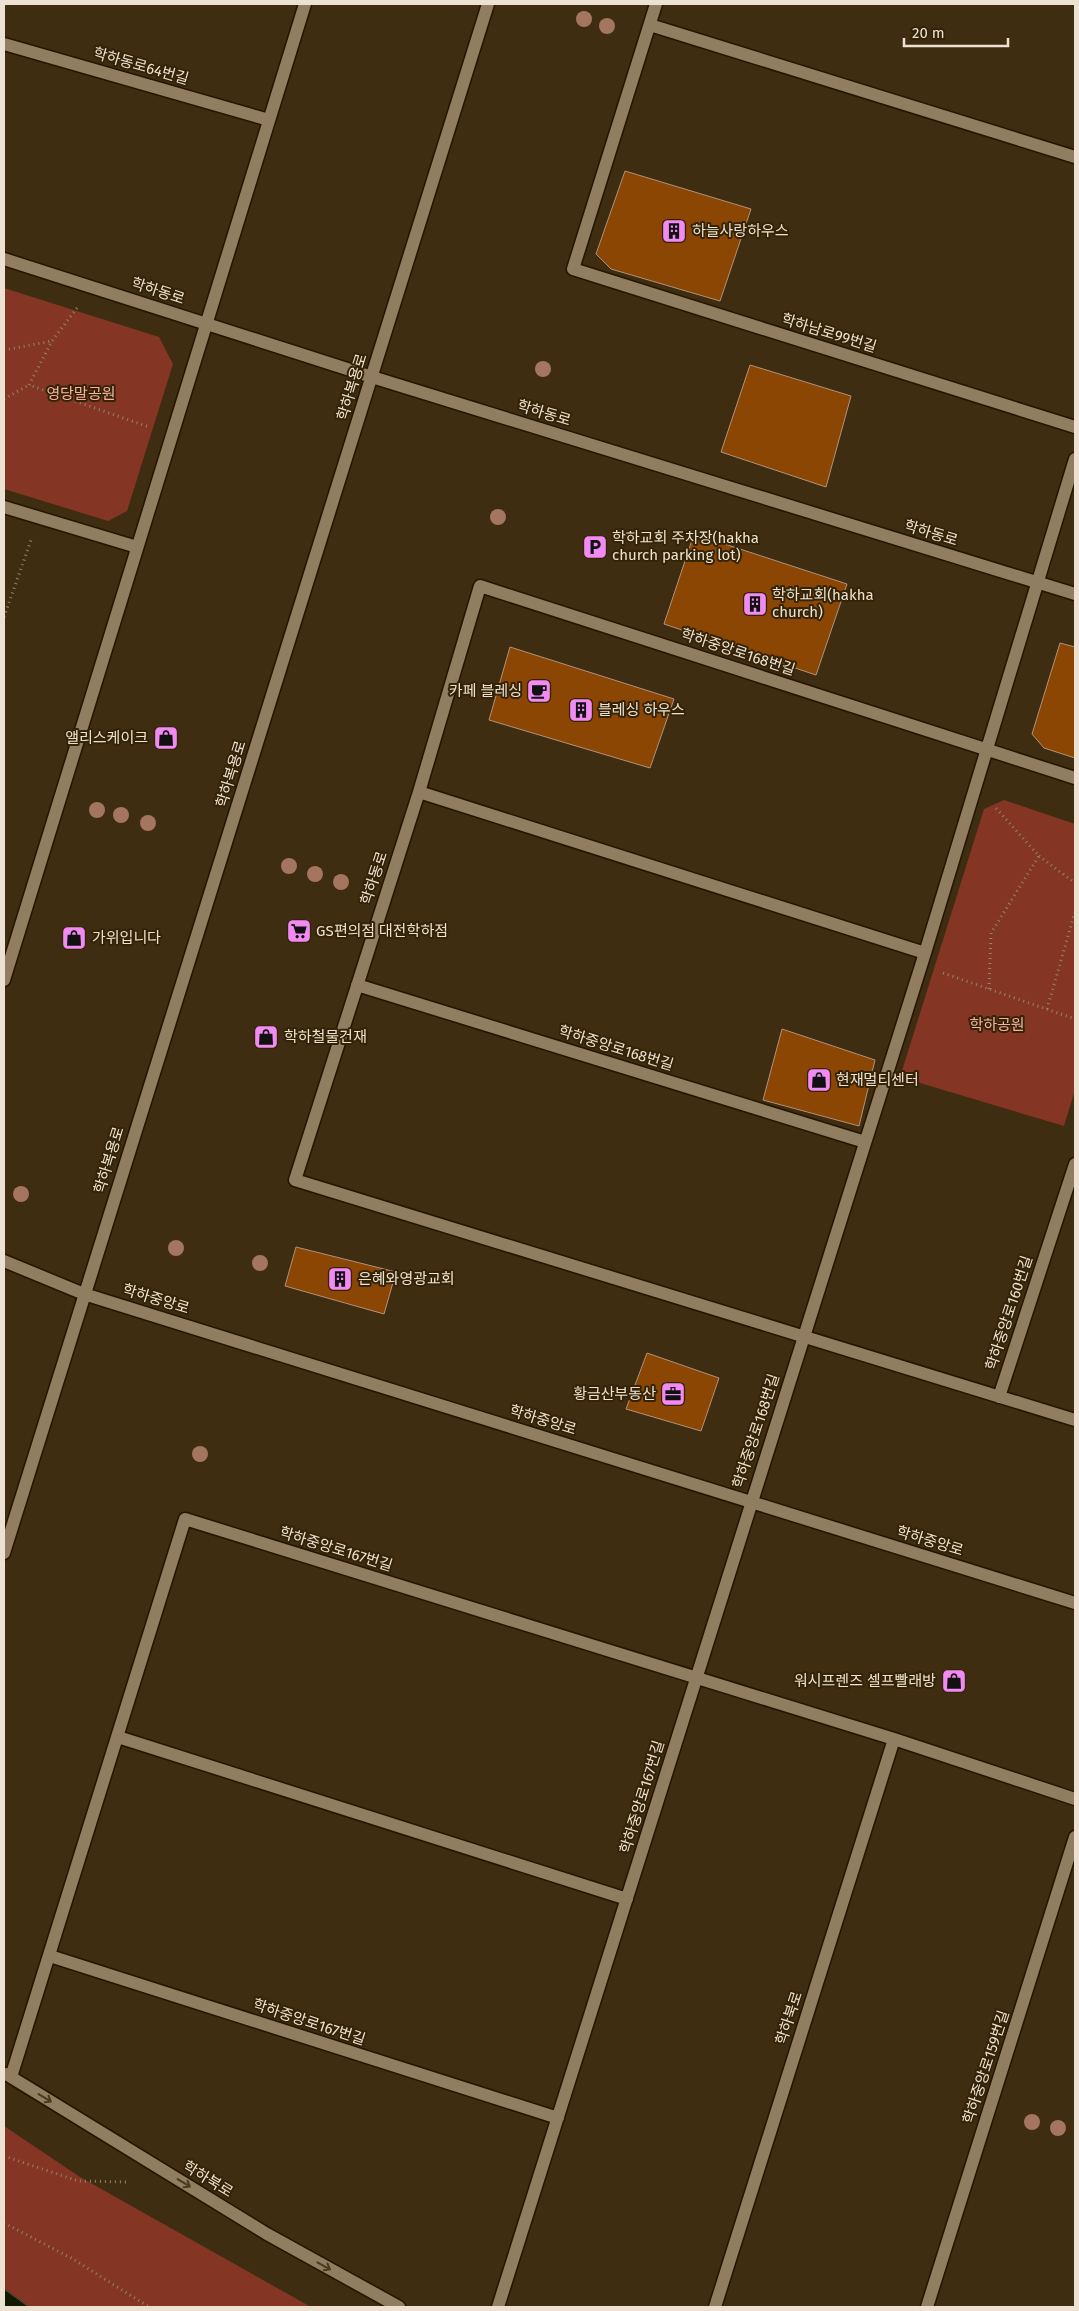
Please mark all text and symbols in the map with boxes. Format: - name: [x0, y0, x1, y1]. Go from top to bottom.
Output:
- scale bar: [904, 15, 1008, 47]
- text: 20 m: [912, 24, 945, 42]
- street label: 학하동로64번길: [91, 44, 191, 88]
- building icon: 하늘사랑하우스: [661, 218, 687, 244]
- place label: 하늘사랑하우스: [692, 222, 789, 240]
- street label: 학하동로: [129, 274, 187, 308]
- street label: 학하남로99번길: [779, 310, 879, 356]
- street label: 학하복용로: [333, 351, 371, 423]
- park label: 영당말공원: [46, 385, 116, 403]
- street label: 학하동로: [515, 396, 573, 430]
- street label: 학하동로: [902, 516, 960, 550]
- place label: 학하교회 주차장(hakha church parking lot): [612, 529, 759, 564]
- parking icon: 학하교회 주차장(hakha church parking lot): [582, 534, 608, 560]
- place label: 학하교회(hakha church): [772, 586, 874, 621]
- building icon: 학하교회(hakha church): [742, 591, 768, 617]
- street label: 학하중앙로168번길: [678, 625, 798, 679]
- cafe icon: 카페 블레싱: [526, 678, 552, 704]
- place label: 카페 블레싱: [449, 682, 522, 700]
- building icon: 블레싱 하우스: [568, 697, 594, 723]
- place label: 블레싱 하우스: [598, 701, 685, 719]
- shop icon: 앨리스케이크: [153, 725, 179, 751]
- place label: 앨리스케이크: [65, 729, 148, 747]
- street label: 학하복용로: [212, 738, 250, 810]
- street label: 학하동로: [357, 849, 391, 907]
- supermarket icon: GS편의점 대전학하점: [286, 918, 312, 944]
- place label: GS편의점 대전학하점: [316, 922, 448, 940]
- shop icon: 가위입니다: [61, 925, 87, 951]
- place label: 가위입니다: [92, 929, 161, 947]
- park label: 학하공원: [969, 1016, 1025, 1034]
- street label: 학하중앙로168번길: [556, 1022, 676, 1074]
- shop icon: 학하철물건재: [253, 1024, 279, 1050]
- place label: 학하철물건재: [284, 1028, 367, 1046]
- shop icon: 현재멀티센터: [806, 1067, 832, 1093]
- place label: 현재멀티센터: [836, 1071, 919, 1089]
- street label: 학하복용로: [90, 1124, 128, 1196]
- street label: 학하중앙로160번길: [982, 1253, 1036, 1373]
- building icon: 은혜와영광교회: [327, 1266, 353, 1292]
- place label: 은혜와영광교회: [358, 1270, 455, 1288]
- street label: 학하중앙로: [120, 1280, 192, 1318]
- street label: 학하중앙로168번길: [729, 1371, 783, 1491]
- office icon: 황금산부동산: [660, 1381, 686, 1407]
- place label: 황금산부동산: [573, 1385, 656, 1403]
- street label: 학하중앙로: [507, 1401, 579, 1439]
- street label: 학하중앙로: [894, 1522, 966, 1560]
- street label: 학하중앙로167번길: [277, 1523, 395, 1575]
- shop icon: 워시프렌즈 셀프빨래방: [941, 1668, 967, 1694]
- place label: 워시프렌즈 셀프빨래방: [794, 1672, 936, 1690]
- street label: 학하중앙로167번길: [616, 1738, 668, 1856]
- street label: 학하북로: [772, 1989, 806, 2047]
- street label: 학하중앙로167번길: [250, 1995, 368, 2049]
- street label: 학하중앙로159번길: [959, 2008, 1013, 2126]
- one-way arrow: [38, 2094, 52, 2104]
- street label: 학하북로: [180, 2157, 236, 2201]
- one-way arrow: [176, 2179, 190, 2189]
- one-way arrow: [316, 2261, 331, 2271]

